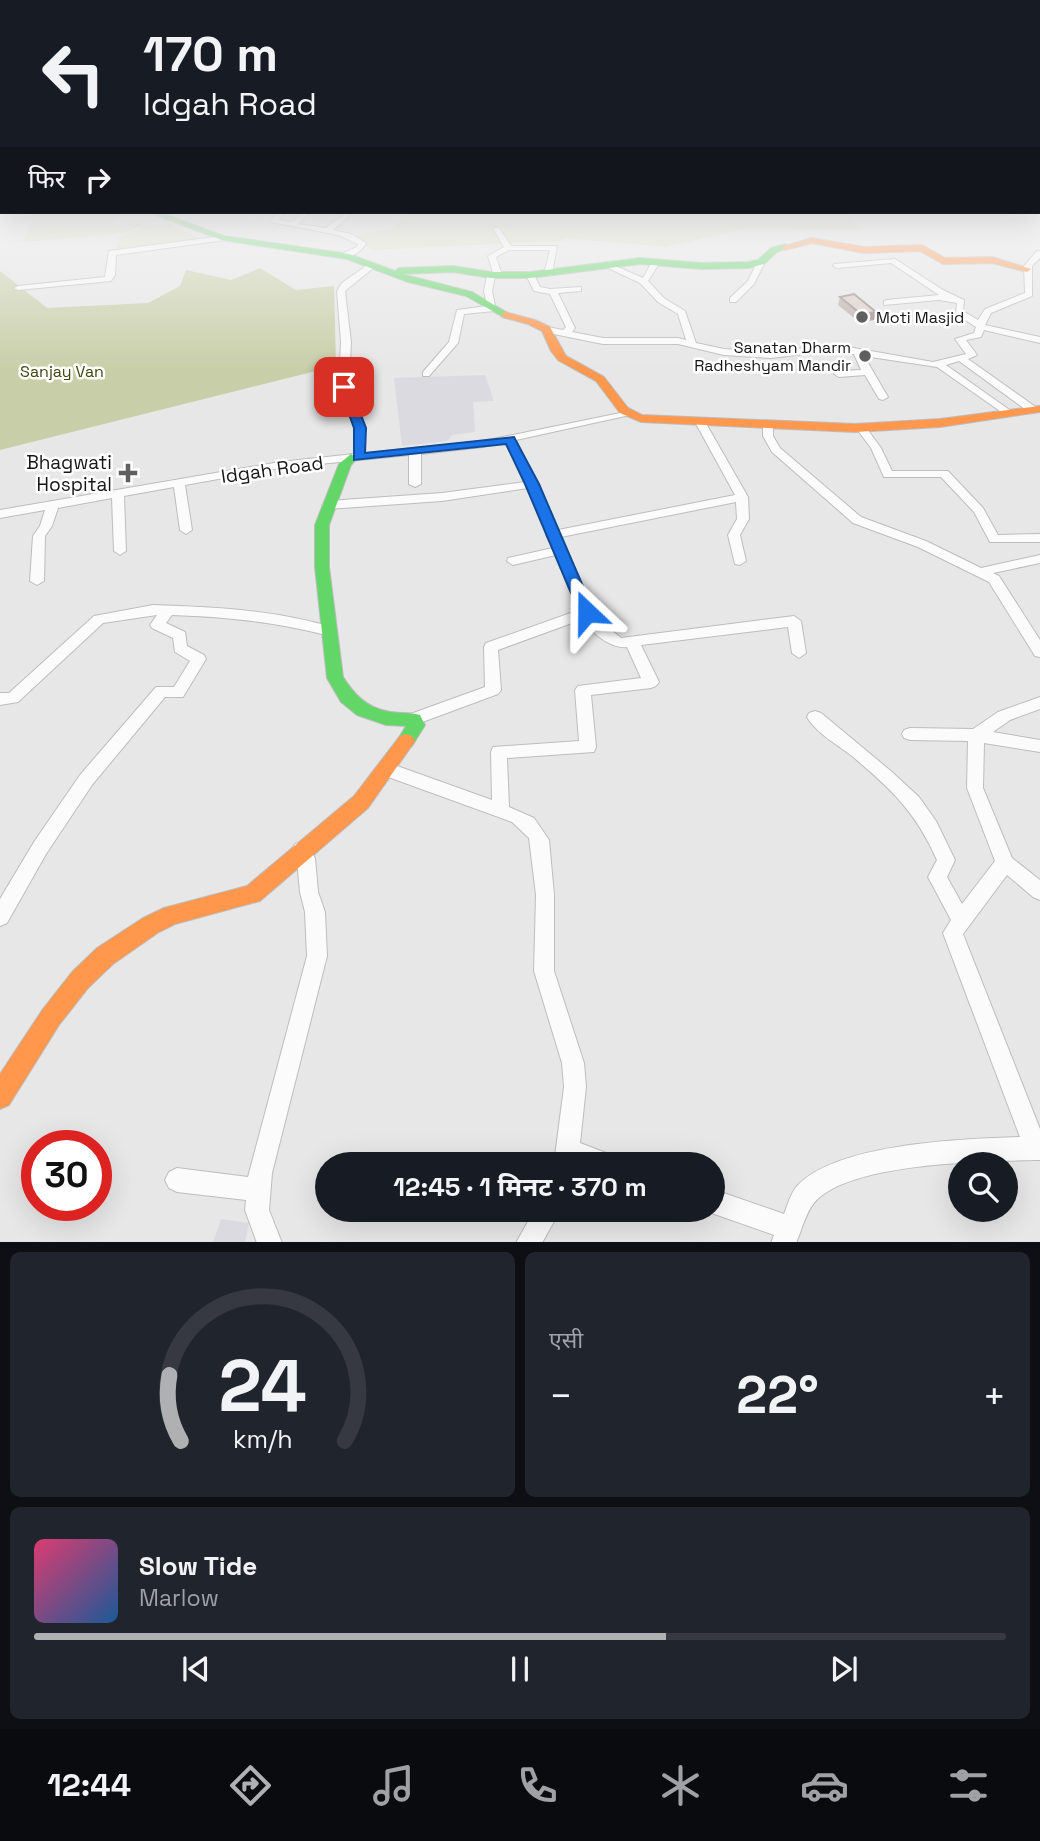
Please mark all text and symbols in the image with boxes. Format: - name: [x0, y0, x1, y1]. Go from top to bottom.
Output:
- text: 170 m: [143, 23, 278, 85]
- icon: left: [28, 28, 119, 119]
- text: Idgah Road: [143, 84, 317, 124]
- icon: right: [79, 161, 117, 199]
- text: फिर: [28, 162, 65, 196]
- place label: Moti Masjid: [876, 307, 964, 328]
- marker: Moti Masjid: [854, 309, 870, 325]
- place label: Sanatan Dharm Radheshyam Mandir: [694, 337, 851, 376]
- marker: Sanatan Dharm Radheshyam Mandir: [857, 348, 873, 364]
- pin: [314, 357, 374, 417]
- park label: Sanjay Van: [20, 361, 104, 382]
- icon: arrive: [325, 368, 363, 406]
- place label: Bhagwati Hospital: [26, 450, 112, 497]
- street label: Idgah Road: [219, 450, 325, 489]
- marker: Bhagwati Hospital: [118, 463, 138, 483]
- position arrow: [550, 575, 624, 649]
- speed limit sign: 30: [21, 1130, 112, 1221]
- map controls: [948, 1152, 1018, 1222]
- button: search: [948, 1152, 1018, 1222]
- text: 12:45 · 1 मिनट · 370 m: [393, 1170, 647, 1204]
- text: एसी: [549, 1325, 583, 1355]
- text: 24: [218, 1339, 307, 1432]
- text: 22°: [736, 1362, 819, 1428]
- text: −: [549, 1372, 573, 1420]
- text: +: [982, 1372, 1006, 1420]
- text: km/h: [233, 1422, 292, 1454]
- text: Slow Tide: [139, 1549, 257, 1583]
- text: Marlow: [139, 1583, 219, 1613]
- icon: previous: [177, 1650, 215, 1688]
- icon: pause: [501, 1650, 539, 1688]
- icon: next: [825, 1650, 863, 1688]
- icon: directions: [226, 1761, 275, 1810]
- icon: music: [369, 1761, 418, 1810]
- icon: phone: [513, 1761, 562, 1810]
- icon: climate: [656, 1761, 705, 1810]
- icon: car: [800, 1761, 849, 1810]
- icon: filters: [944, 1761, 993, 1810]
- text: 12:44: [47, 1765, 131, 1805]

